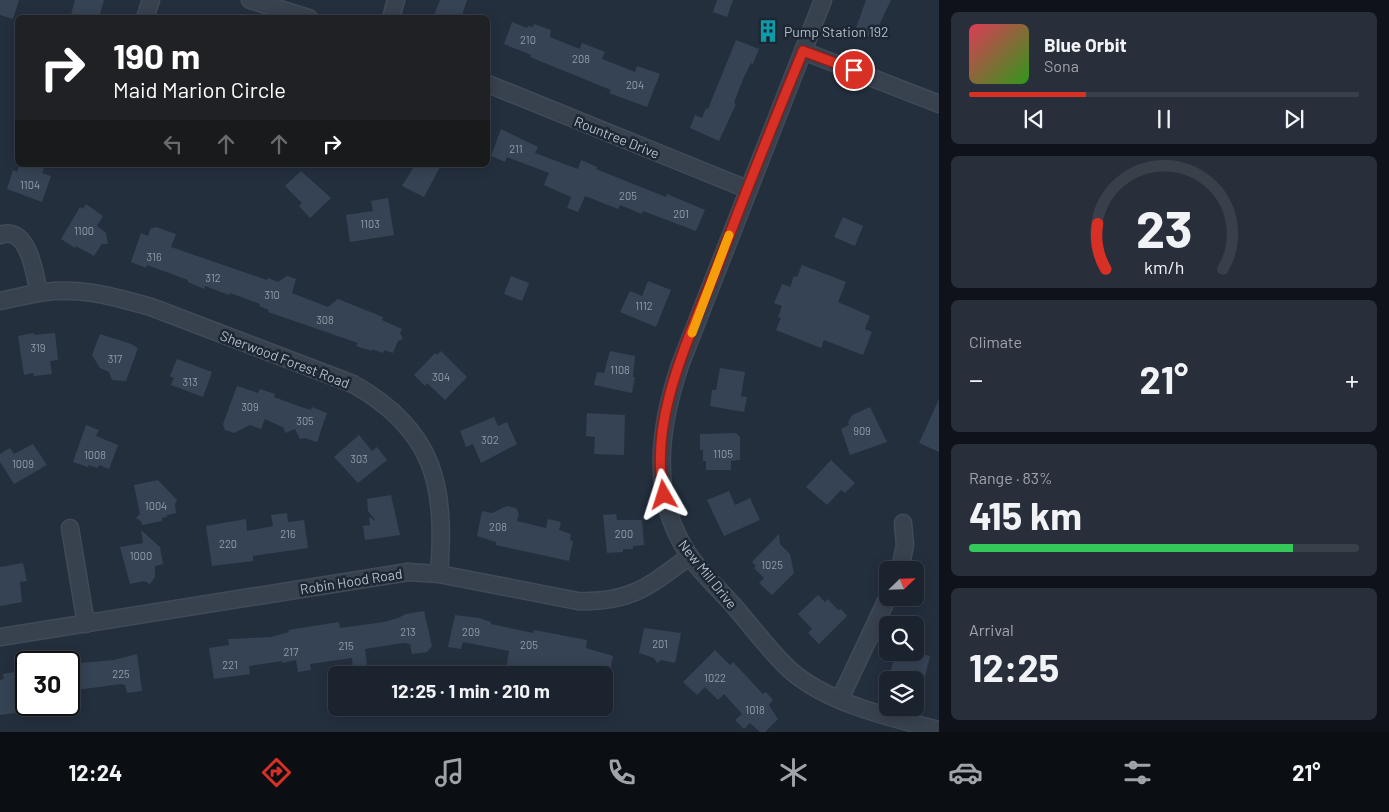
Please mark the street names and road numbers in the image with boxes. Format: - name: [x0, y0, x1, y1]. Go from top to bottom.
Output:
- street label: Rountree Drive: [572, 112, 662, 162]
- street label: Sherwood Forest Road: [218, 326, 352, 392]
- street label: New Mill Drive: [675, 536, 741, 612]
- street label: Robin Hood Road: [299, 565, 403, 597]

